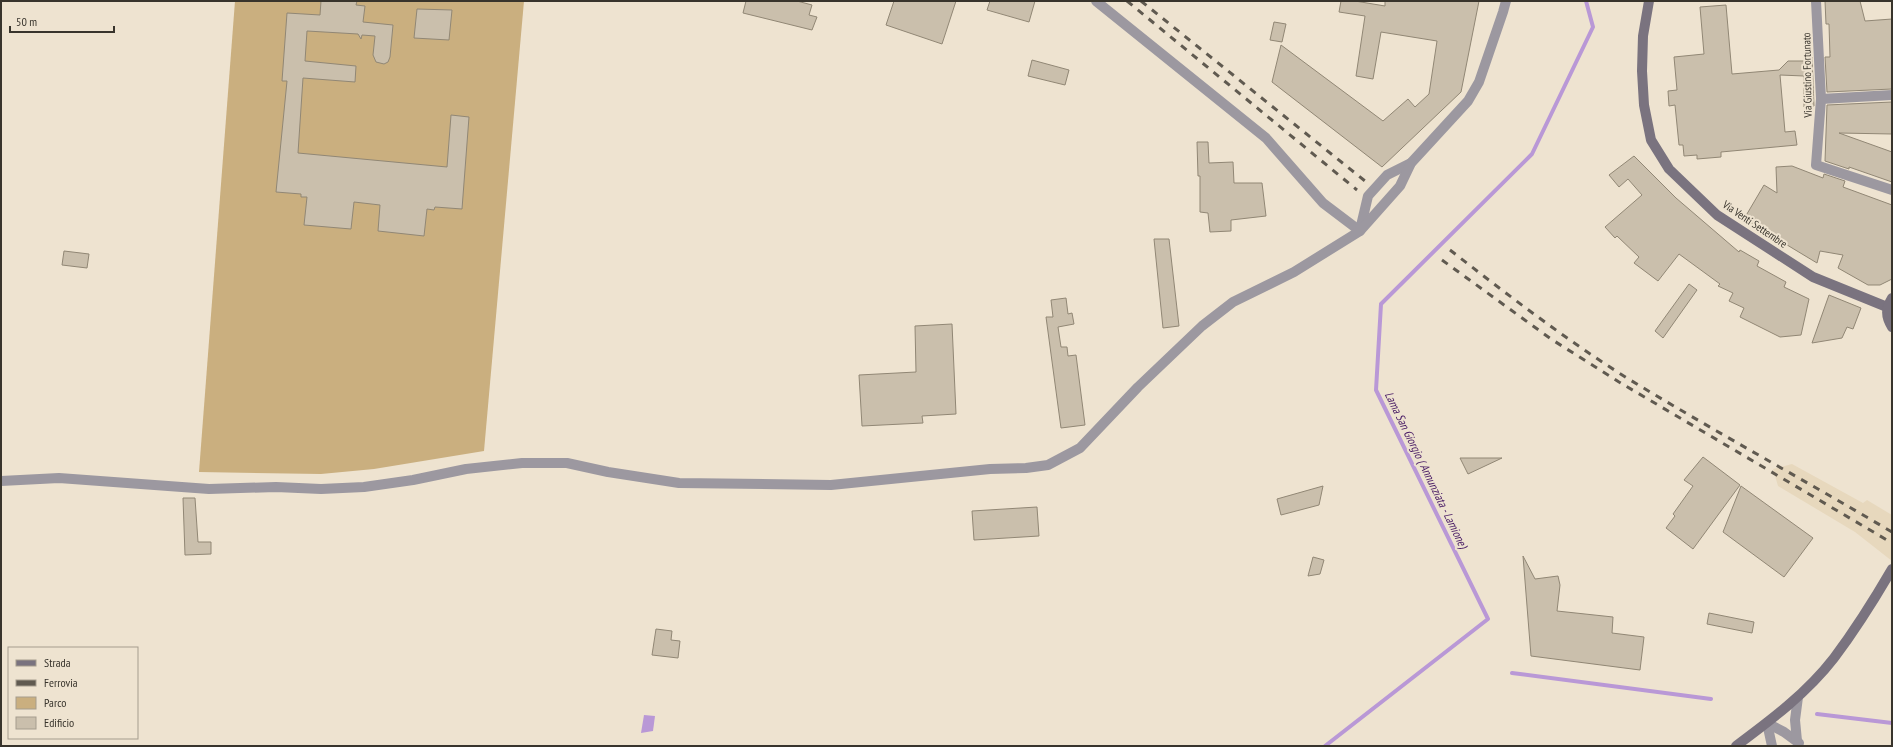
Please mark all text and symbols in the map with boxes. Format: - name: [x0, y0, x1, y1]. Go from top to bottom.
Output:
- scale bar: [10, 8, 114, 34]
- text: 50 m: [16, 14, 37, 29]
- street label: Via Giustino Fortunato: [1799, 32, 1815, 119]
- street label: Via Venti Settembre: [1719, 197, 1790, 251]
- water label: Lama San Giorgio ( Annunziata - Lamione): [1382, 389, 1472, 552]
- legend: [8, 647, 138, 739]
- text: Strada: [44, 655, 71, 670]
- text: Ferrovia: [44, 675, 78, 690]
- text: Parco: [44, 695, 66, 710]
- text: Edificio: [44, 715, 74, 730]

